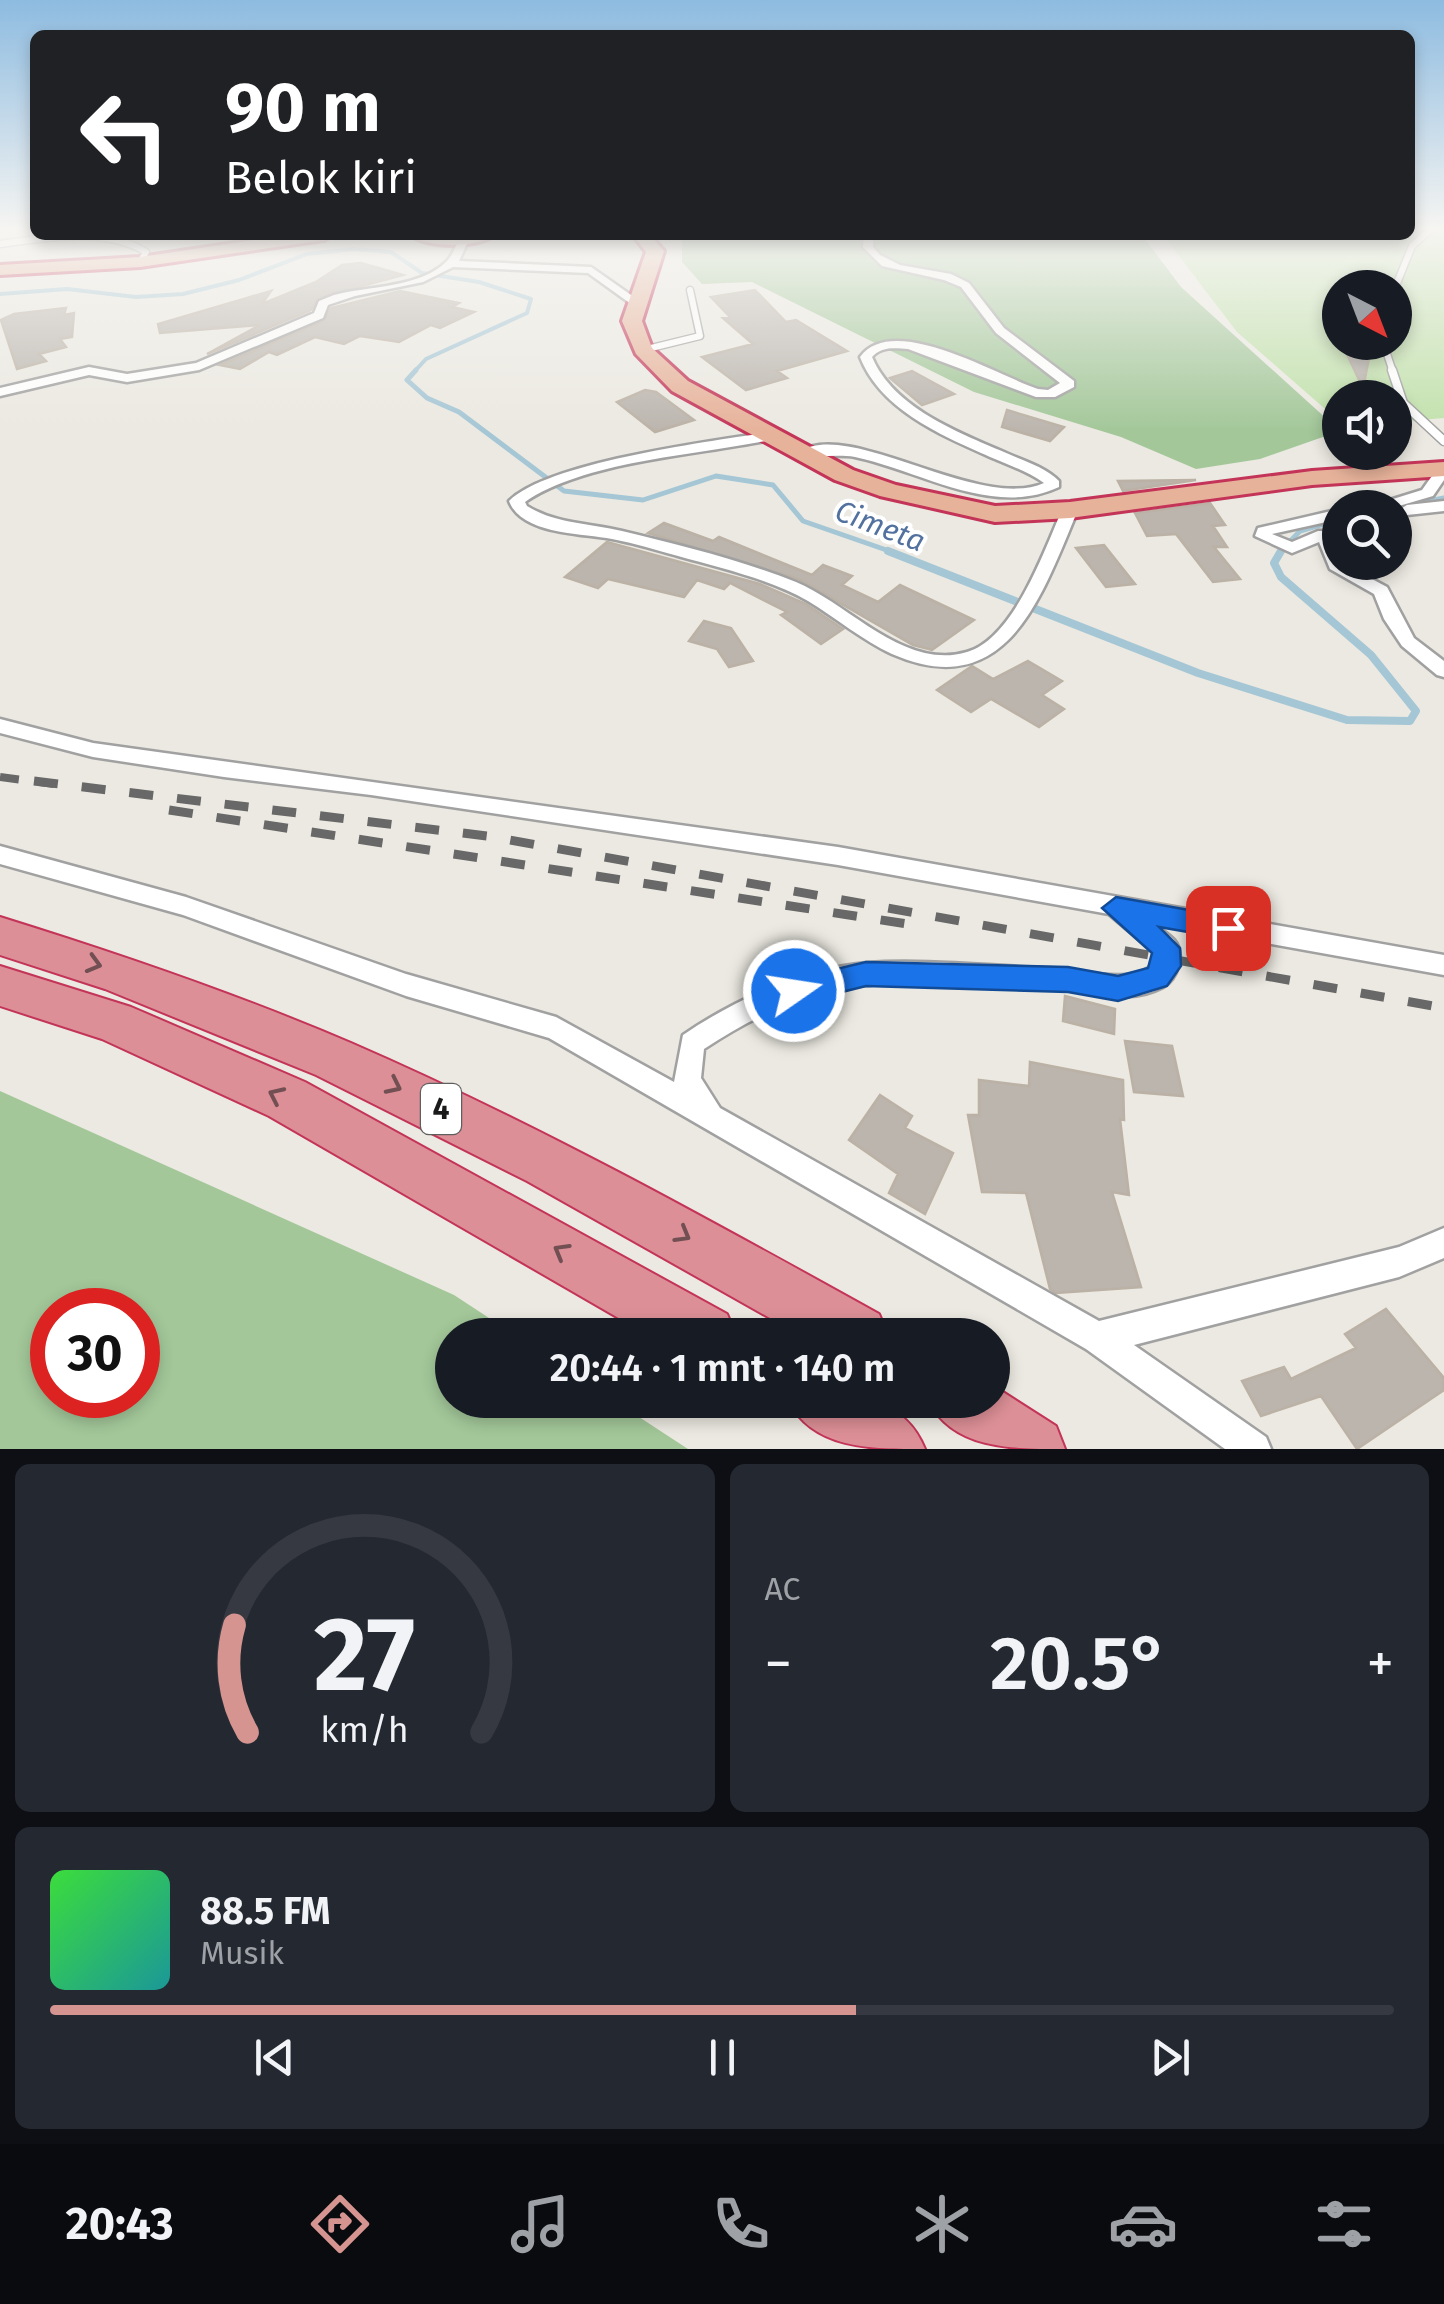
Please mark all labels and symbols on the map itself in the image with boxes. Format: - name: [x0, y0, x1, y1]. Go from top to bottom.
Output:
- north arrow: [1322, 270, 1412, 360]
- water label: Cimeta: [830, 493, 930, 559]
- pin: [1186, 886, 1271, 971]
- position arrow: [742, 939, 846, 1043]
- one-way arrow: [84, 952, 101, 973]
- one-way arrow: [384, 1074, 402, 1094]
- road number: 4: [421, 1084, 461, 1134]
- one-way arrow: [269, 1087, 287, 1107]
- one-way arrow: [672, 1223, 690, 1243]
- one-way arrow: [554, 1244, 572, 1264]
- speed limit sign: 30: [30, 1288, 160, 1418]

